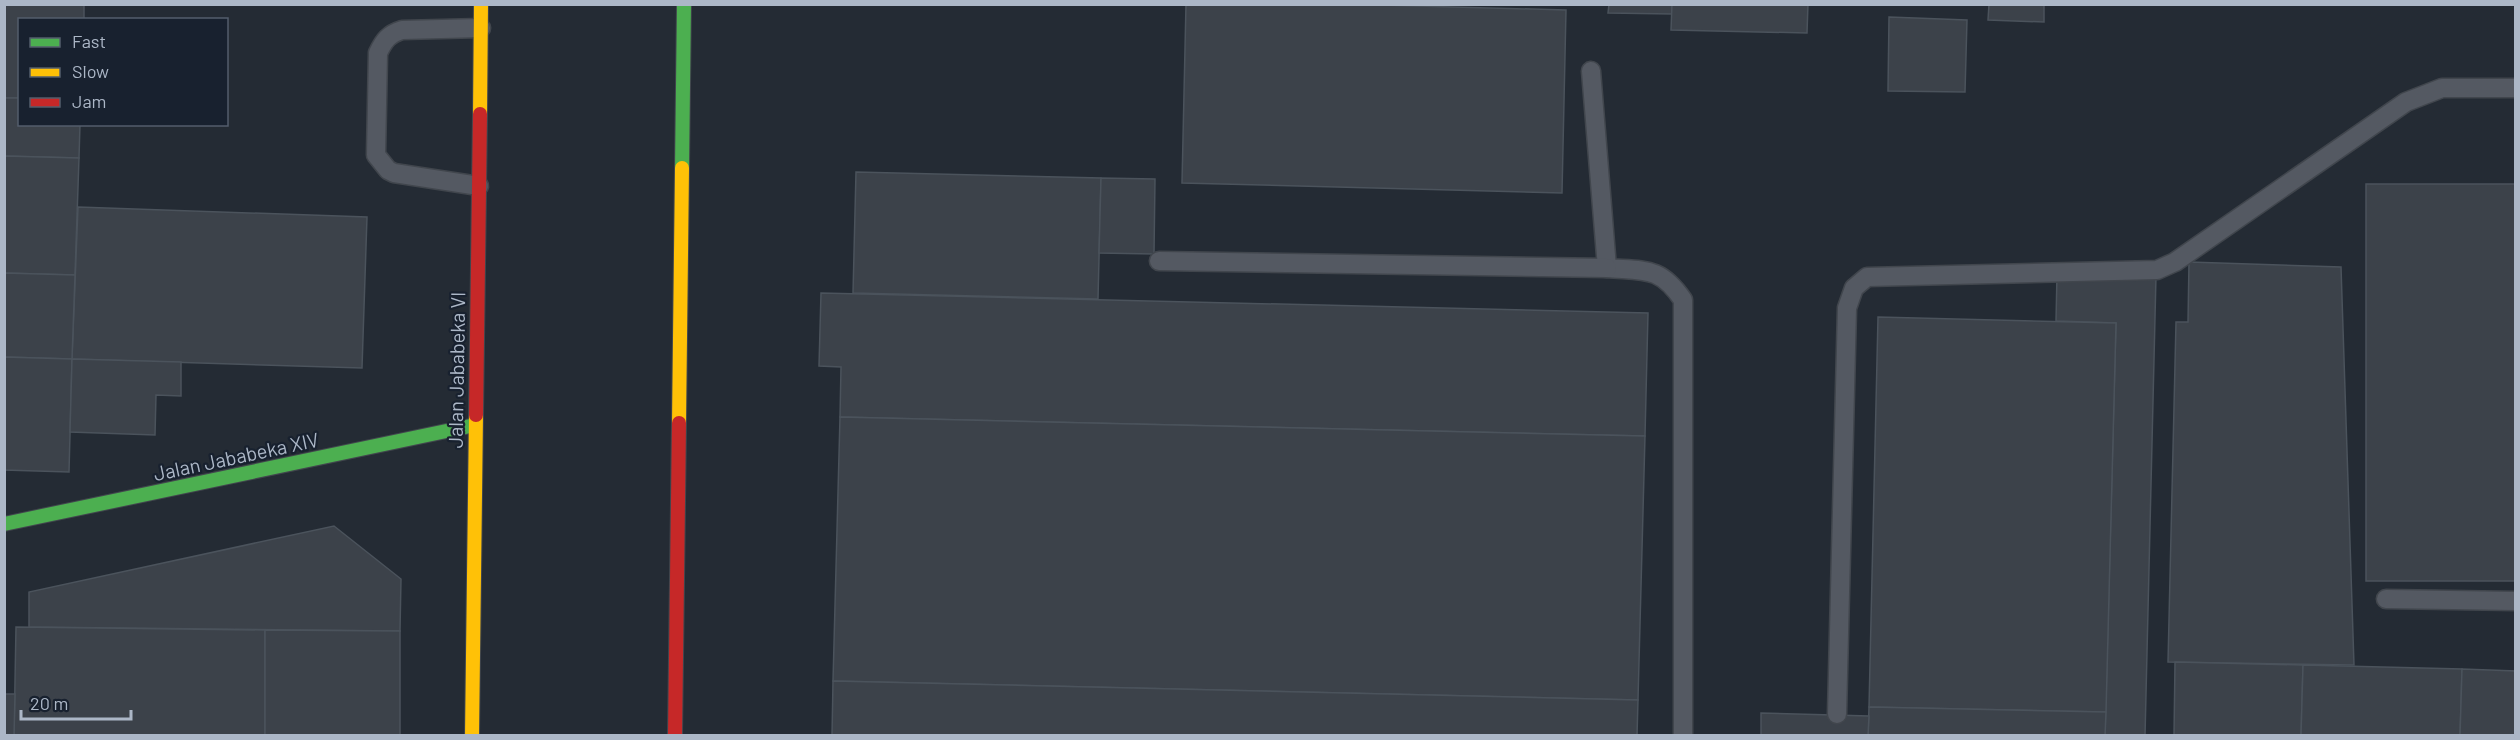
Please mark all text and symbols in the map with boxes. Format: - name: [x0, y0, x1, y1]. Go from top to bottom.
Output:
- legend: [18, 18, 228, 126]
- text: Fast: [72, 30, 106, 52]
- text: Slow: [72, 60, 109, 82]
- text: Jam: [72, 90, 106, 112]
- street label: Jalan Jababeka VI: [443, 291, 469, 449]
- street label: Jalan Jababeka XIV: [151, 427, 321, 485]
- scale bar: [21, 683, 130, 721]
- text: 20 m: [30, 692, 68, 714]

